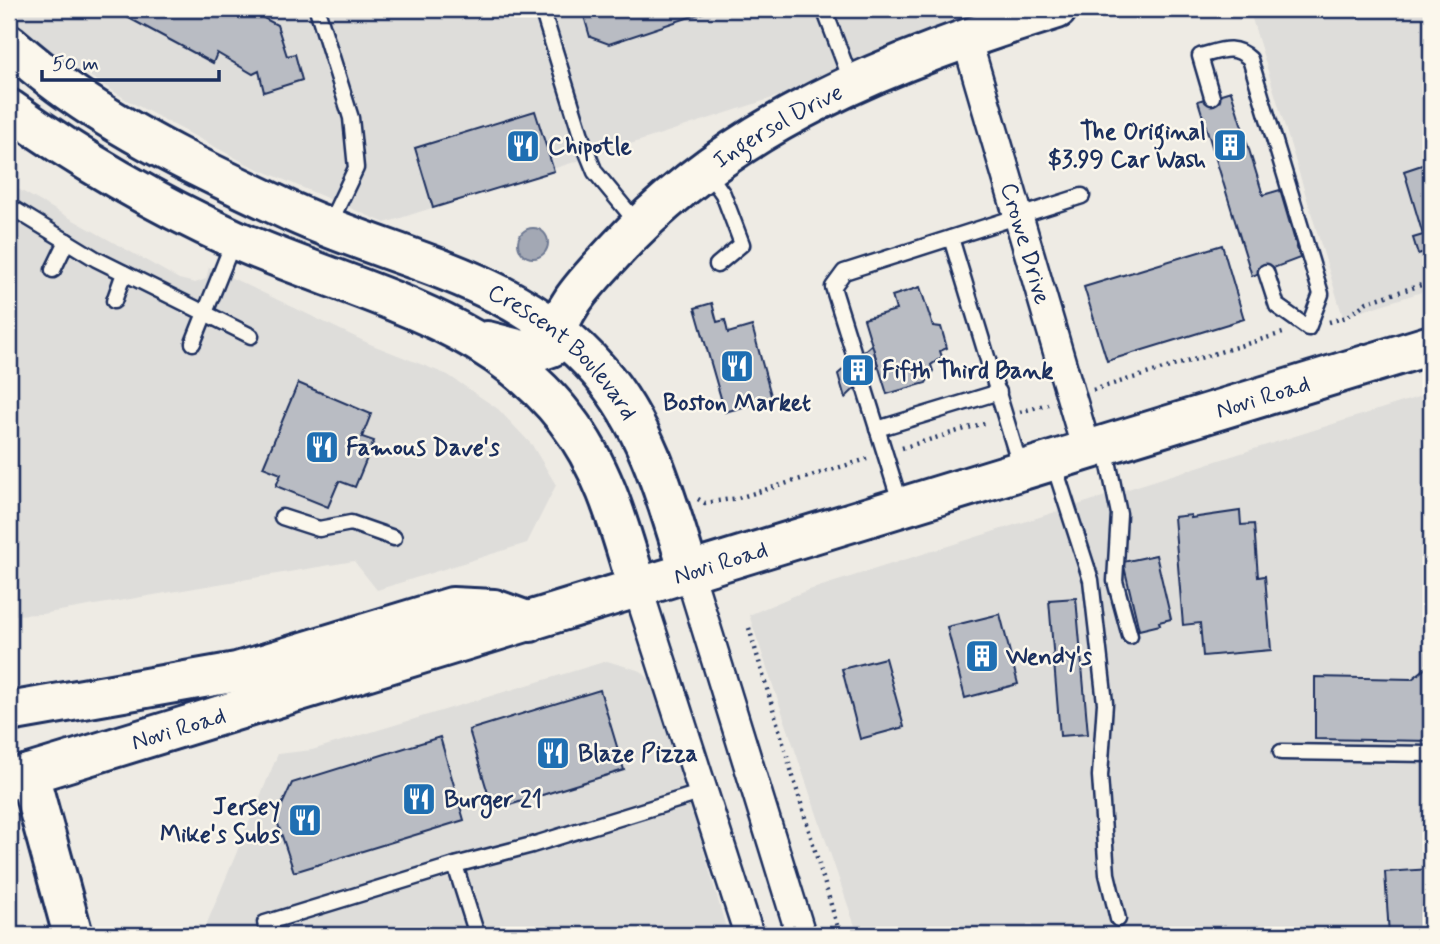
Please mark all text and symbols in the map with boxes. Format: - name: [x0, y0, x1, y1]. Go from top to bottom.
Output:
- scale bar: [42, 38, 219, 82]
- text: 50 m: [52, 50, 99, 78]
- street label: Ingersol Drive: [708, 77, 848, 176]
- place label: The Original $3.99 Car Wash: [1048, 117, 1206, 176]
- building icon: The Original $3.99 Car Wash: [1211, 126, 1249, 164]
- restaurant icon: Chipotle: [504, 127, 542, 165]
- place label: Chipotle: [548, 132, 633, 163]
- street label: Crowe Drive: [992, 179, 1057, 308]
- street label: Crescent Boulevard: [482, 277, 644, 426]
- restaurant icon: Boston Market: [718, 347, 756, 385]
- building icon: Fifth Third Bank: [839, 351, 877, 389]
- place label: Fifth Third Bank: [882, 356, 1053, 387]
- street label: Novi Road: [1212, 369, 1314, 427]
- place label: Boston Market: [663, 388, 811, 419]
- restaurant icon: Famous Dave's: [303, 428, 341, 466]
- place label: Famous Dave's: [346, 433, 500, 464]
- street label: Novi Road: [670, 535, 772, 593]
- building icon: Wendy's: [963, 637, 1001, 675]
- place label: Wendy's: [1005, 642, 1092, 673]
- street label: Novi Road: [128, 701, 230, 759]
- restaurant icon: Blaze Pizza: [534, 734, 572, 772]
- place label: Blaze Pizza: [578, 739, 698, 770]
- restaurant icon: Burger 21: [400, 780, 438, 818]
- place label: Burger 21: [444, 785, 542, 819]
- place label: Jersey Mike's Subs: [160, 792, 280, 851]
- restaurant icon: Jersey Mike's Subs: [286, 801, 324, 839]

